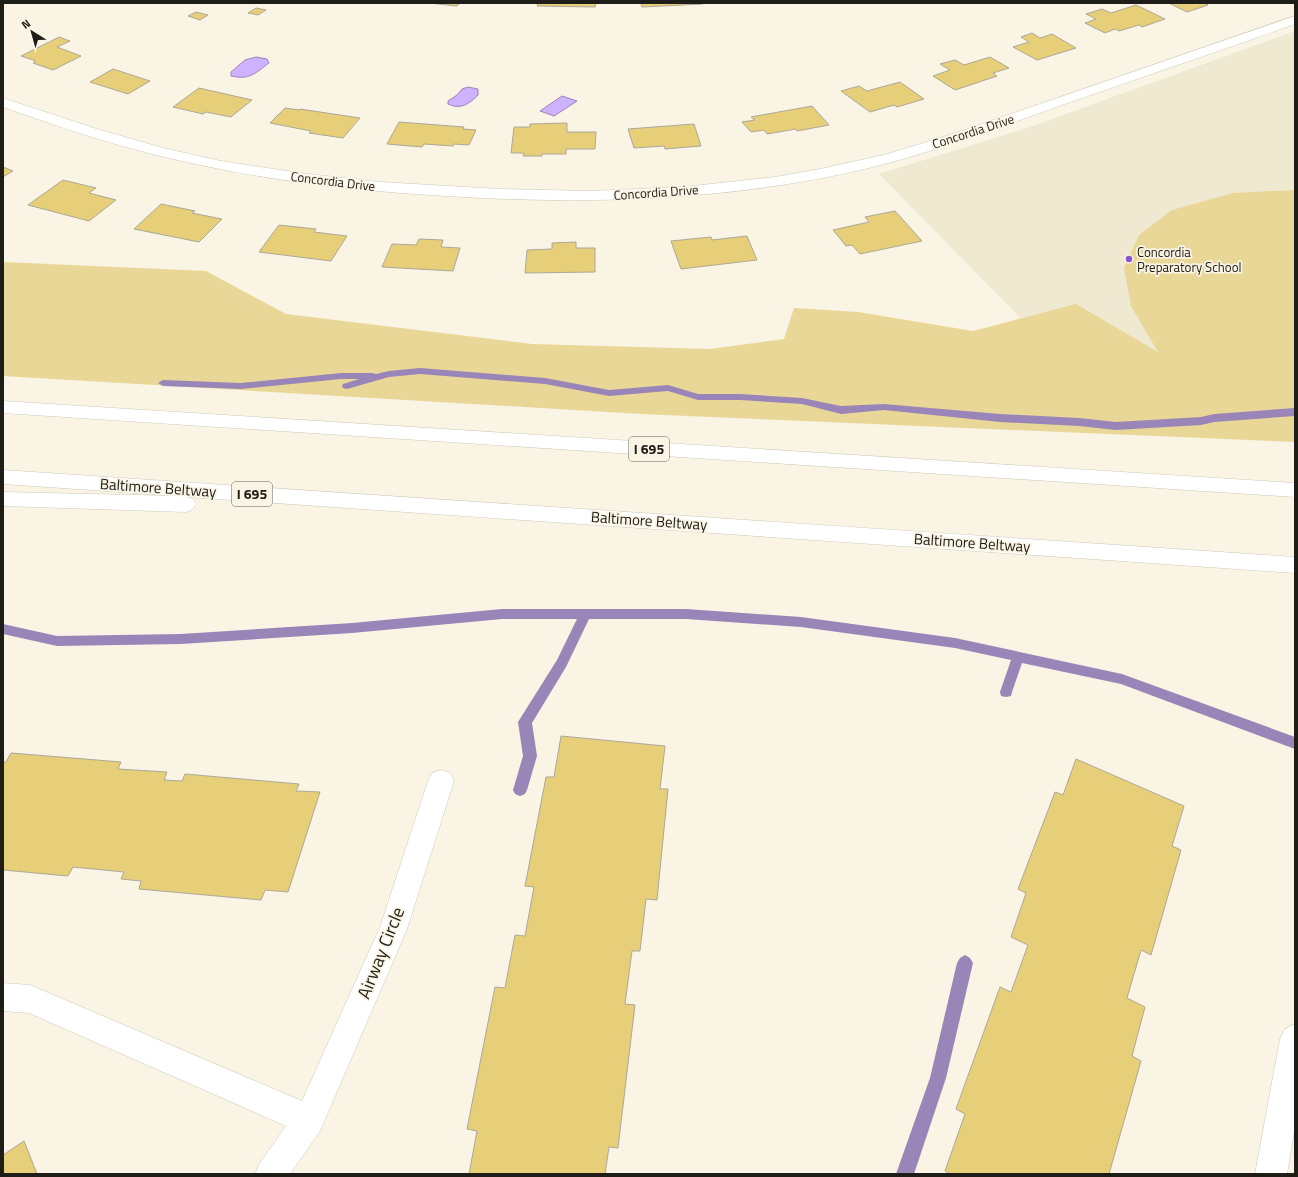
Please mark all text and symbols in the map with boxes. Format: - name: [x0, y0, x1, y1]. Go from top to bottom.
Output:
- north arrow: [12, 12, 52, 52]
- text: N: [18, 15, 34, 33]
- street label: Concordia Drive: [929, 108, 1017, 154]
- street label: Concordia Drive: [290, 166, 376, 196]
- street label: Concordia Drive: [613, 179, 699, 205]
- place label: Concordia Preparatory School: [1137, 242, 1242, 277]
- marker: Concordia Preparatory School: [1124, 254, 1134, 264]
- road number: I 695: [629, 437, 669, 461]
- street label: Baltimore Beltway: [99, 472, 217, 503]
- road number: I 695: [232, 482, 272, 506]
- street label: Baltimore Beltway: [590, 505, 708, 536]
- street label: Baltimore Beltway: [913, 527, 1031, 558]
- street label: Airway Circle: [350, 903, 411, 1003]

